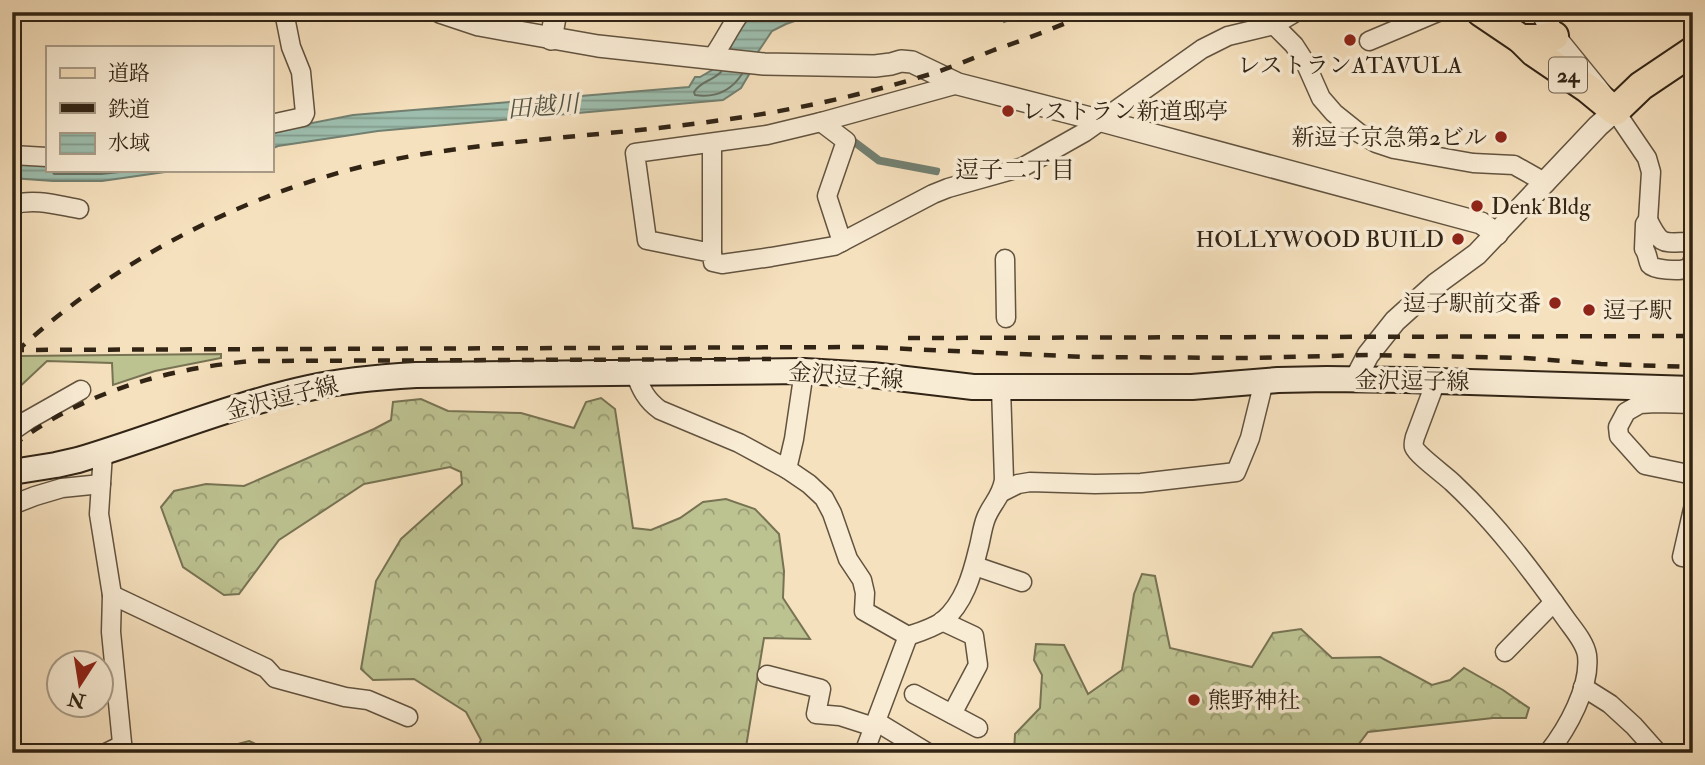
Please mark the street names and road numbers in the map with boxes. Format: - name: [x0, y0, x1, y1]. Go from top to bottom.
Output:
- road number: 24: [1549, 57, 1587, 92]
- street label: 金沢逗子線: [788, 358, 904, 394]
- street label: 金沢逗子線: [1354, 365, 1470, 397]
- street label: 金沢逗子線: [223, 370, 341, 426]

